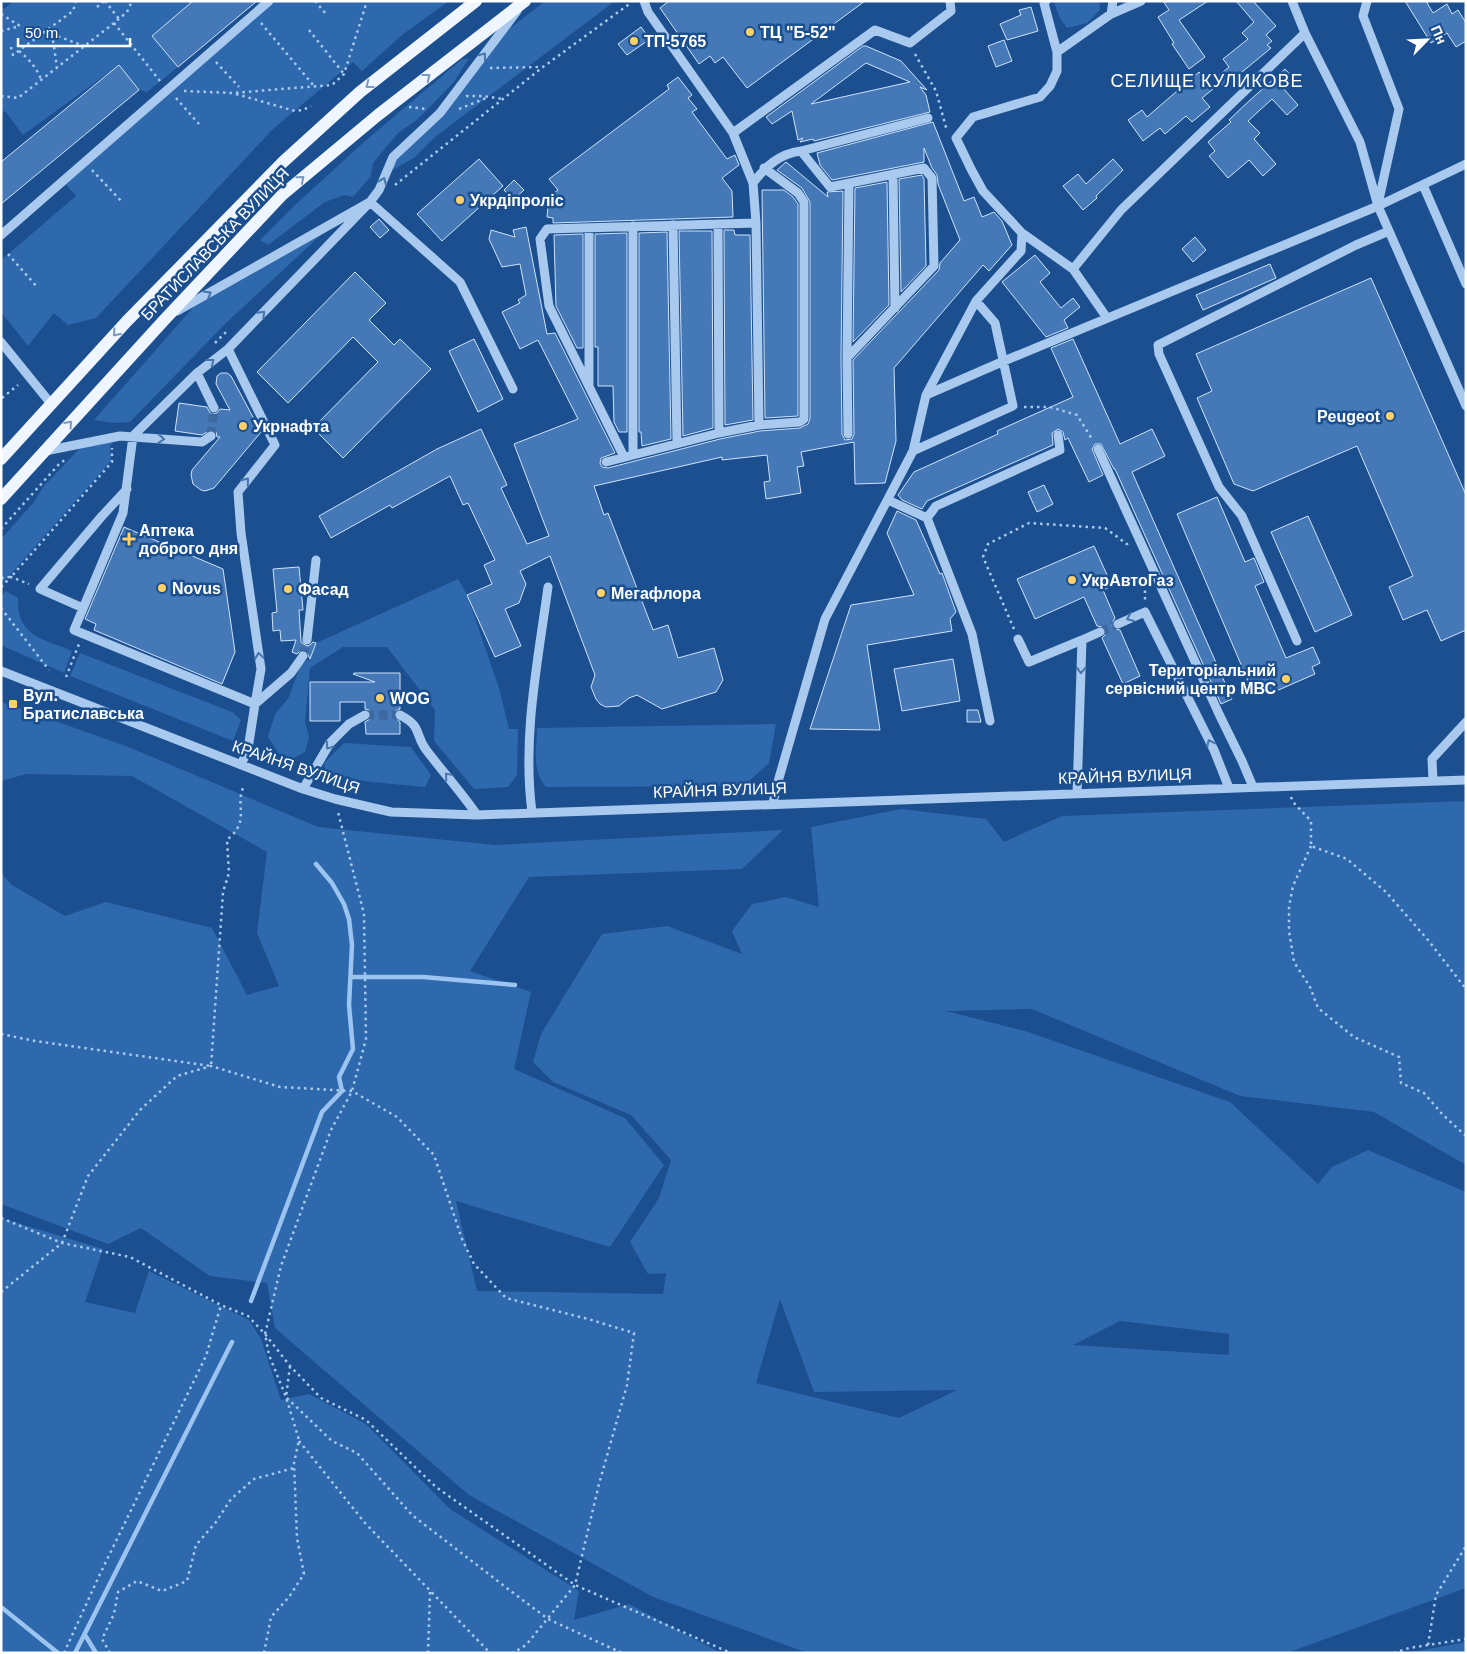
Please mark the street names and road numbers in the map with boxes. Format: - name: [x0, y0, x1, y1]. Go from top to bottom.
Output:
- street label: БРАТИСЛАВСЬКА ВУЛИЦЯ: [138, 164, 292, 324]
- street label: КРАЙНЯ ВУЛИЦЯ: [230, 736, 362, 797]
- street label: КРАЙНЯ ВУЛИЦЯ: [1058, 764, 1192, 787]
- street label: КРАЙНЯ ВУЛИЦЯ: [653, 778, 787, 801]

